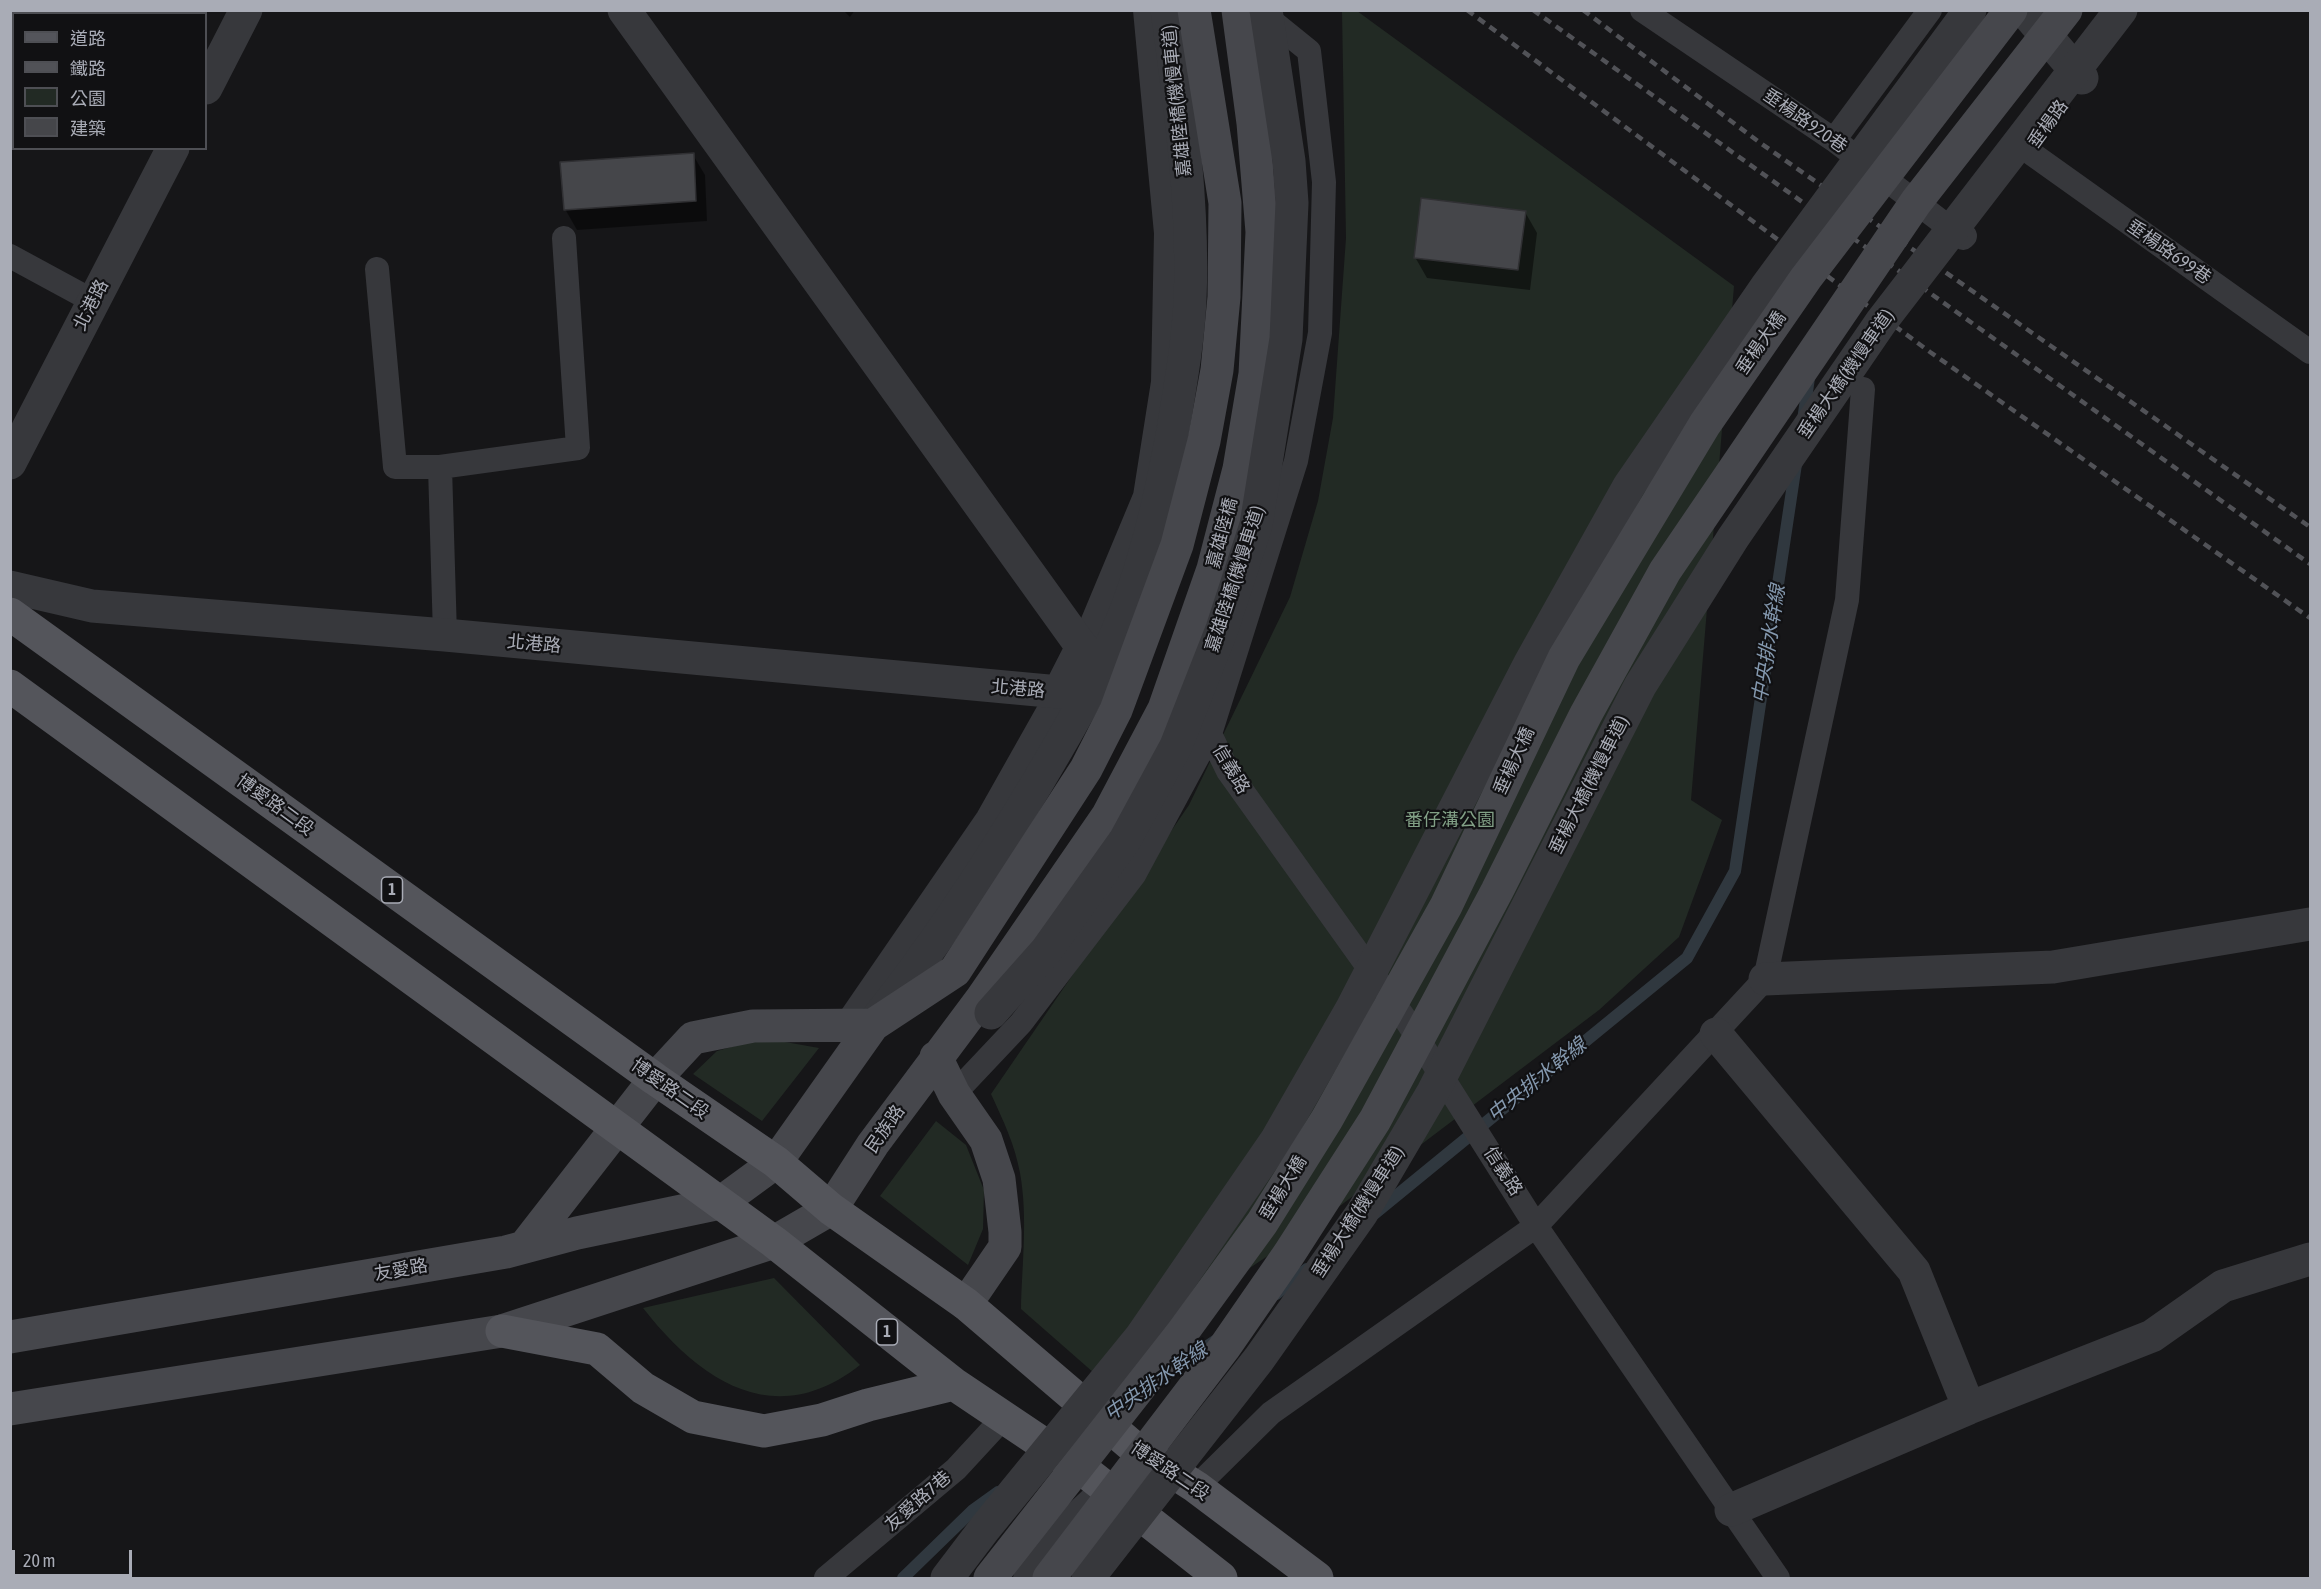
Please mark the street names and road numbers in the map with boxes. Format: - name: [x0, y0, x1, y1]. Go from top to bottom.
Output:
- street label: 嘉雄陸橋(機慢車道): [1158, 24, 1196, 178]
- street label: 垂楊路920巷: [1759, 84, 1851, 158]
- street label: 垂楊路: [2023, 96, 2073, 152]
- street label: 垂楊路699巷: [2123, 215, 2215, 289]
- street label: 北港路: [69, 276, 113, 334]
- street label: 垂楊大橋(機慢車道): [1793, 305, 1899, 443]
- street label: 垂楊大橋: [1732, 307, 1790, 379]
- street label: 嘉雄陸橋: [1202, 495, 1242, 571]
- street label: 嘉雄陸橋(機慢車道): [1201, 503, 1269, 655]
- street label: 北港路: [506, 631, 562, 657]
- street label: 北港路: [990, 676, 1046, 702]
- street label: 垂楊大橋(機慢車道): [1545, 712, 1633, 858]
- street label: 垂楊大橋: [1489, 724, 1539, 798]
- street label: 信義路: [1208, 740, 1254, 798]
- street label: 博愛路二段: [232, 770, 318, 840]
- road number: 1: [382, 877, 402, 903]
- street label: 博愛路二段: [627, 1054, 713, 1124]
- street label: 民族路: [861, 1101, 909, 1157]
- street label: 垂楊大橋(機慢車道): [1307, 1142, 1409, 1282]
- street label: 信義路: [1479, 1142, 1527, 1200]
- street label: 垂楊大橋: [1255, 1152, 1311, 1224]
- street label: 友愛路: [373, 1255, 429, 1285]
- road number: 1: [876, 1319, 898, 1345]
- street label: 博愛路二段: [1127, 1437, 1213, 1505]
- street label: 友愛路7巷: [881, 1466, 955, 1536]

